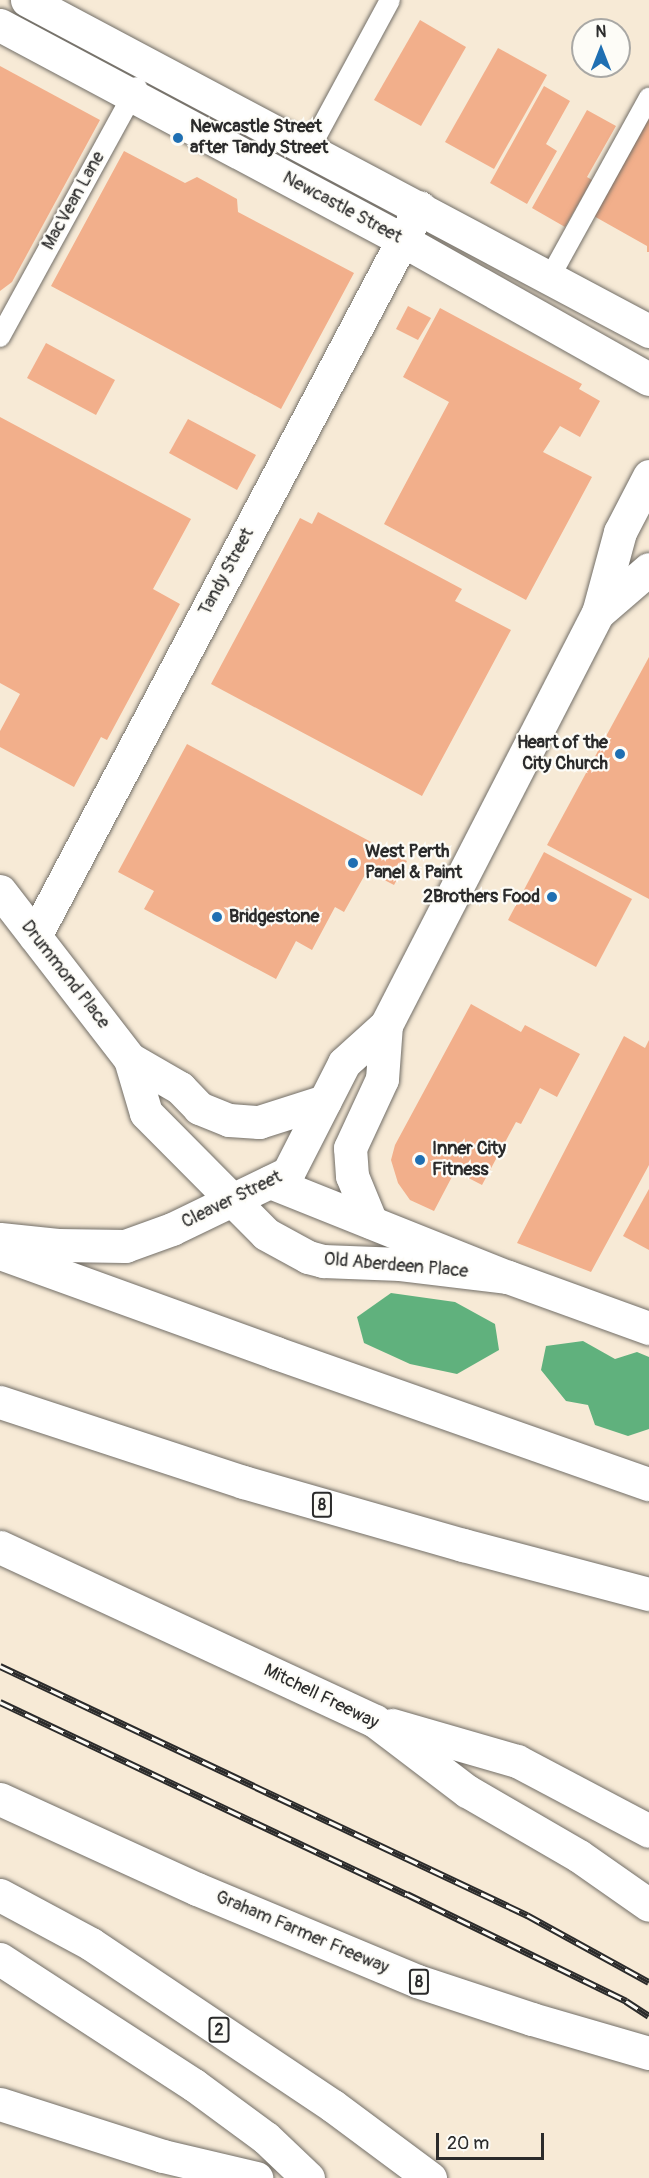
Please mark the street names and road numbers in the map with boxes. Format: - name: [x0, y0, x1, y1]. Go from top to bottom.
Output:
- street label: MacVean Lane: [38, 148, 110, 254]
- street label: Newcastle Street: [279, 168, 405, 248]
- street label: Tandy Street: [195, 524, 259, 620]
- street label: Drummond Place: [16, 917, 114, 1033]
- street label: Cleaver Street: [178, 1166, 286, 1234]
- street label: Old Aberdeen Place: [323, 1249, 469, 1283]
- road number: 8: [312, 1492, 332, 1518]
- street label: Mitchell Freeway: [260, 1660, 382, 1734]
- street label: Graham Farmer Freeway: [212, 1887, 392, 1979]
- road number: 8: [408, 1969, 430, 1995]
- road number: 2: [208, 2017, 230, 2043]

